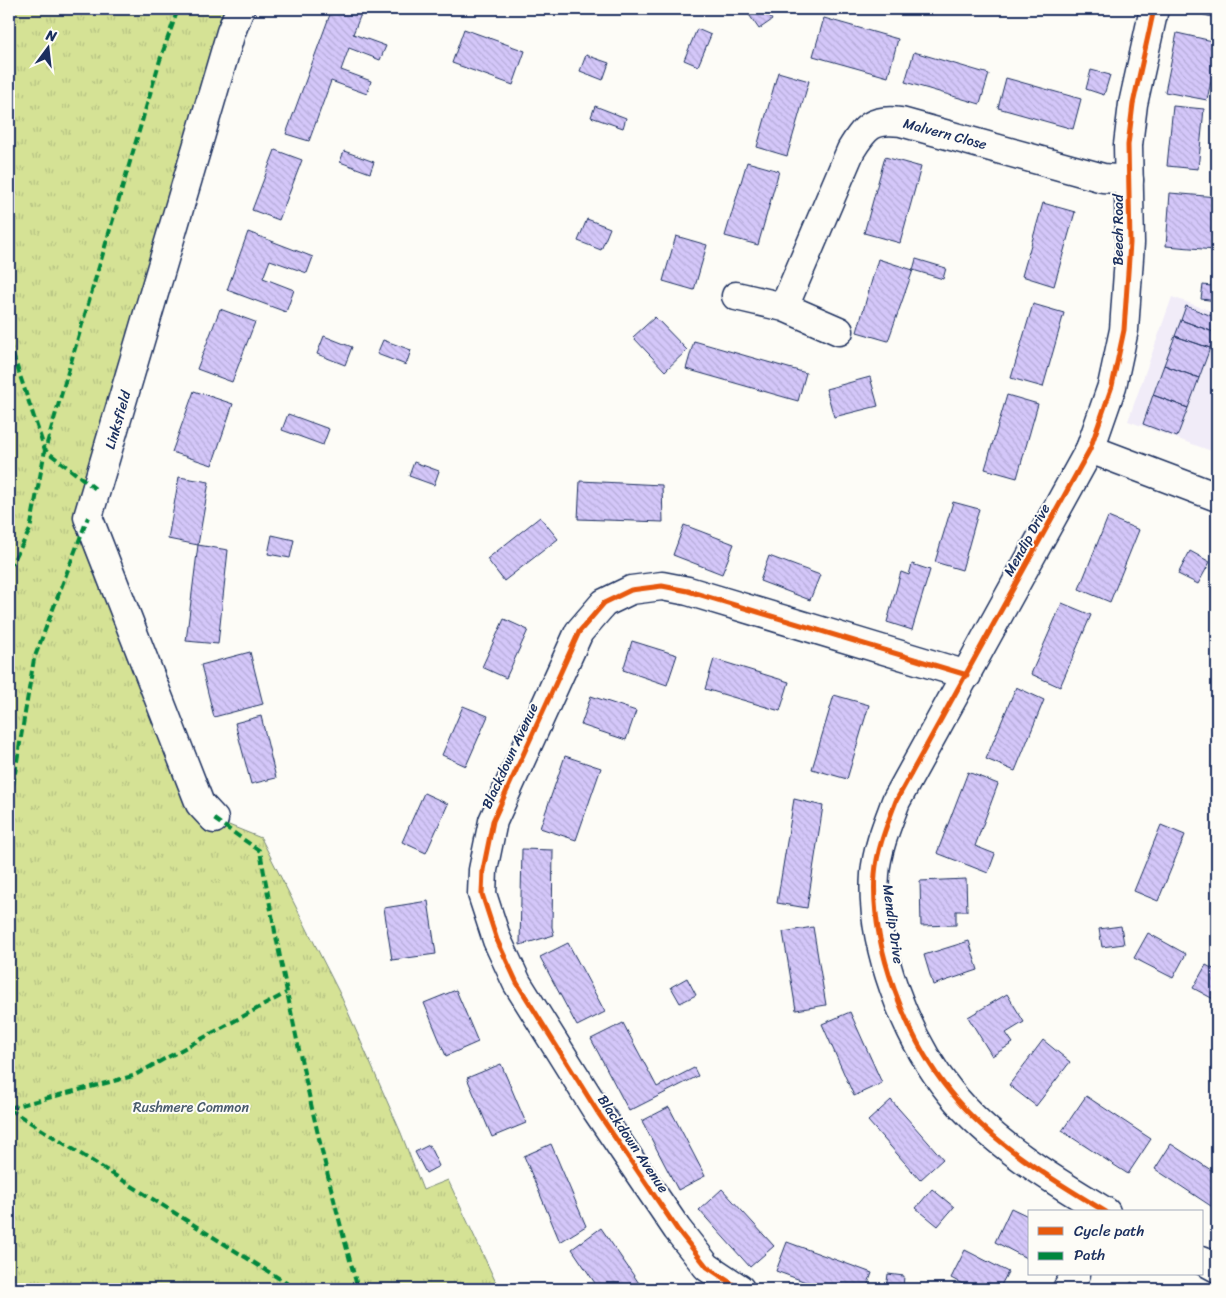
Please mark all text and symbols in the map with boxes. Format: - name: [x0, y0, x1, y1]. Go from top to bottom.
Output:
- north arrow: [22, 22, 72, 72]
- text: N: [42, 22, 59, 49]
- street label: Malvern Close: [900, 111, 990, 157]
- street label: Beech Road: [1106, 193, 1131, 266]
- street label: Linksfield: [98, 386, 139, 452]
- street label: Mendip Drive: [997, 499, 1057, 581]
- street label: Blackdown Avenue: [475, 699, 545, 813]
- street label: Mendip Drive: [875, 883, 911, 965]
- street label: Blackdown Avenue: [591, 1090, 675, 1198]
- park label: Rushmere Common: [133, 1095, 249, 1120]
- legend: [1028, 1210, 1204, 1276]
- text: Cycle path: [1074, 1218, 1145, 1244]
- text: Path: [1074, 1242, 1105, 1268]

